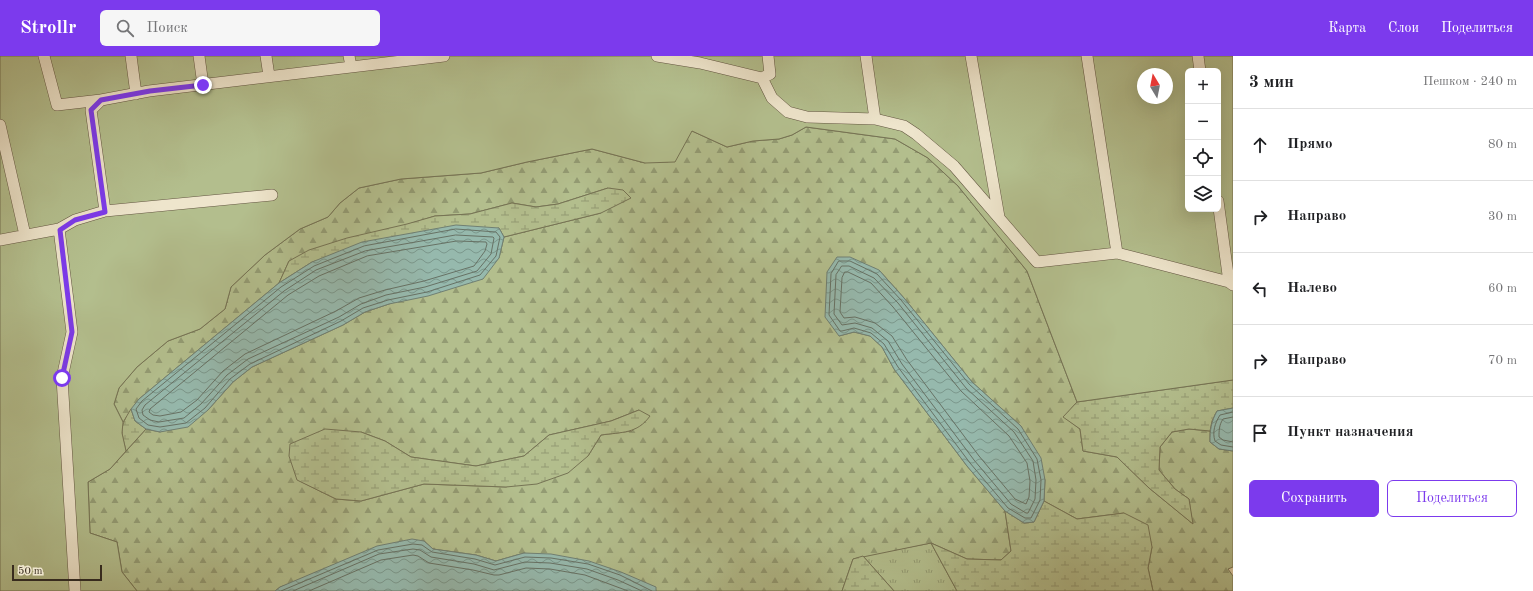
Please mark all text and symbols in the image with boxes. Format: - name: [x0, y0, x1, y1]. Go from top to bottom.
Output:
- search box: [100, 10, 380, 46]
- icon: search: [114, 17, 136, 39]
- text: Strollr: [20, 19, 76, 38]
- text: Поиск: [146, 21, 188, 36]
- text: Карта: [1328, 21, 1366, 35]
- text: Слои: [1388, 21, 1419, 35]
- text: Поделиться: [1441, 21, 1513, 35]
- north arrow: [1137, 68, 1173, 104]
- map controls: [1185, 68, 1221, 212]
- button: +: [1185, 68, 1221, 104]
- text: 3 мин: [1249, 74, 1294, 91]
- text: Пешком · 240 m: [1423, 75, 1517, 88]
- route end: [194, 76, 212, 94]
- button: −: [1185, 104, 1221, 140]
- icon: ahead: [1249, 134, 1271, 156]
- text: Прямо: [1287, 137, 1333, 152]
- text: 80 m: [1488, 138, 1517, 151]
- button: locate: [1185, 140, 1221, 176]
- button: layers: [1185, 176, 1221, 212]
- icon: right: [1249, 206, 1271, 228]
- text: Направо: [1287, 209, 1346, 224]
- text: 30 m: [1488, 210, 1517, 223]
- icon: left: [1249, 278, 1271, 300]
- text: Налево: [1287, 281, 1337, 296]
- text: 60 m: [1488, 282, 1517, 295]
- icon: right: [1249, 350, 1271, 372]
- text: Направо: [1287, 353, 1346, 368]
- text: 70 m: [1488, 354, 1517, 367]
- route start: [53, 369, 71, 387]
- icon: arrive: [1249, 422, 1271, 444]
- text: Пункт назначения: [1287, 425, 1414, 440]
- button: Сохранить: [1249, 480, 1379, 517]
- button: Поделиться: [1387, 480, 1517, 517]
- scale bar: [12, 563, 102, 582]
- text: 50 m: [18, 566, 43, 577]

